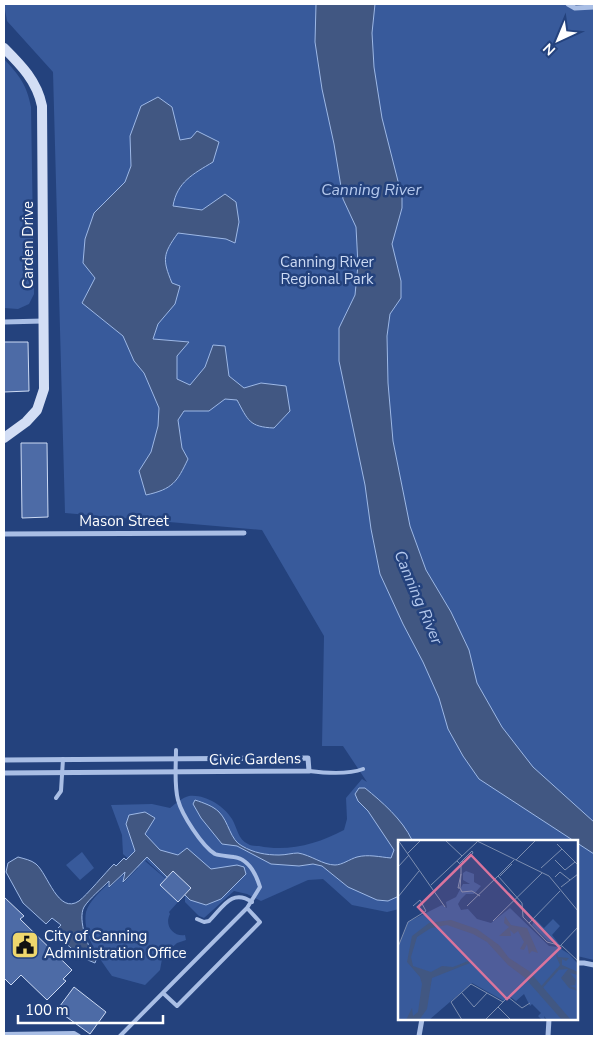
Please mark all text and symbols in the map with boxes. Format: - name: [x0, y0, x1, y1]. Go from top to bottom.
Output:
- north arrow: [533, 15, 583, 65]
- text: N: [539, 39, 560, 59]
- water label: Canning River: [321, 179, 422, 201]
- street label: Carden Drive: [18, 201, 38, 289]
- park label: Canning River Regional Park: [280, 252, 375, 289]
- street label: Mason Street: [79, 511, 170, 531]
- water label: Canning River: [388, 547, 448, 649]
- street label: Civic Gardens: [209, 748, 301, 770]
- inset map: [398, 840, 578, 1020]
- place label: City of Canning Administration Office: [44, 926, 186, 963]
- public building icon: City of Canning Administration Office: [10, 930, 40, 960]
- scale bar: [18, 992, 162, 1024]
- text: 100 m: [25, 1000, 69, 1020]

